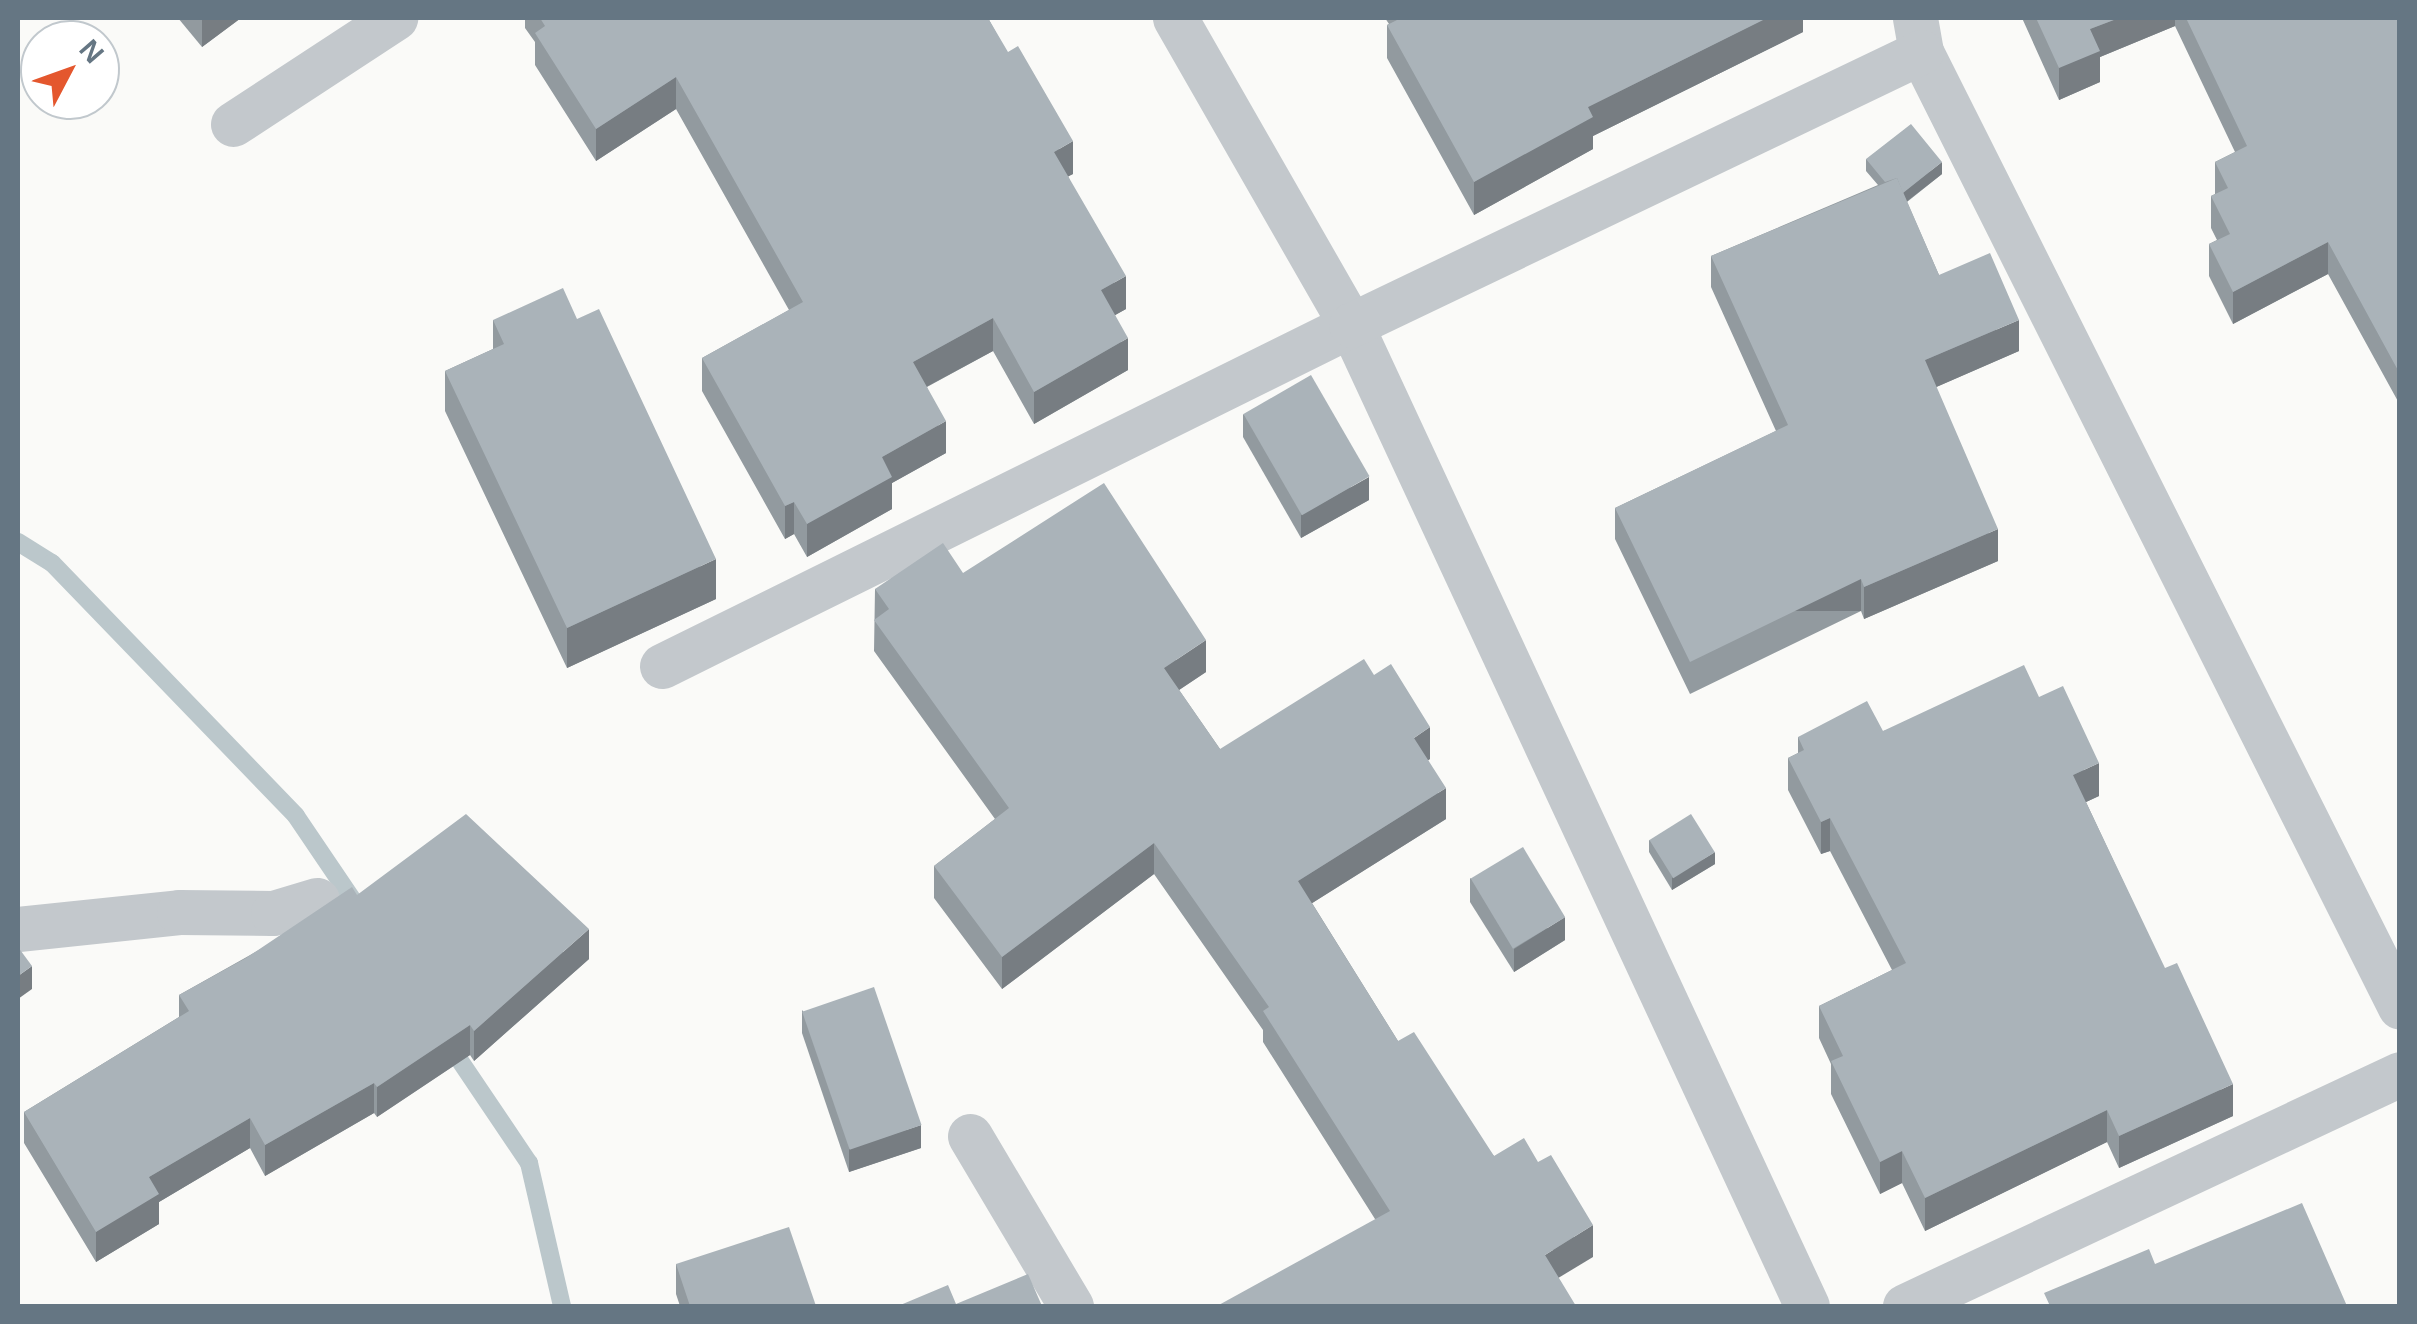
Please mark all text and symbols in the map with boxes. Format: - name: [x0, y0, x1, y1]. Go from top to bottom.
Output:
- north arrow: [20, 20, 120, 120]
- text: N: [73, 33, 110, 69]

